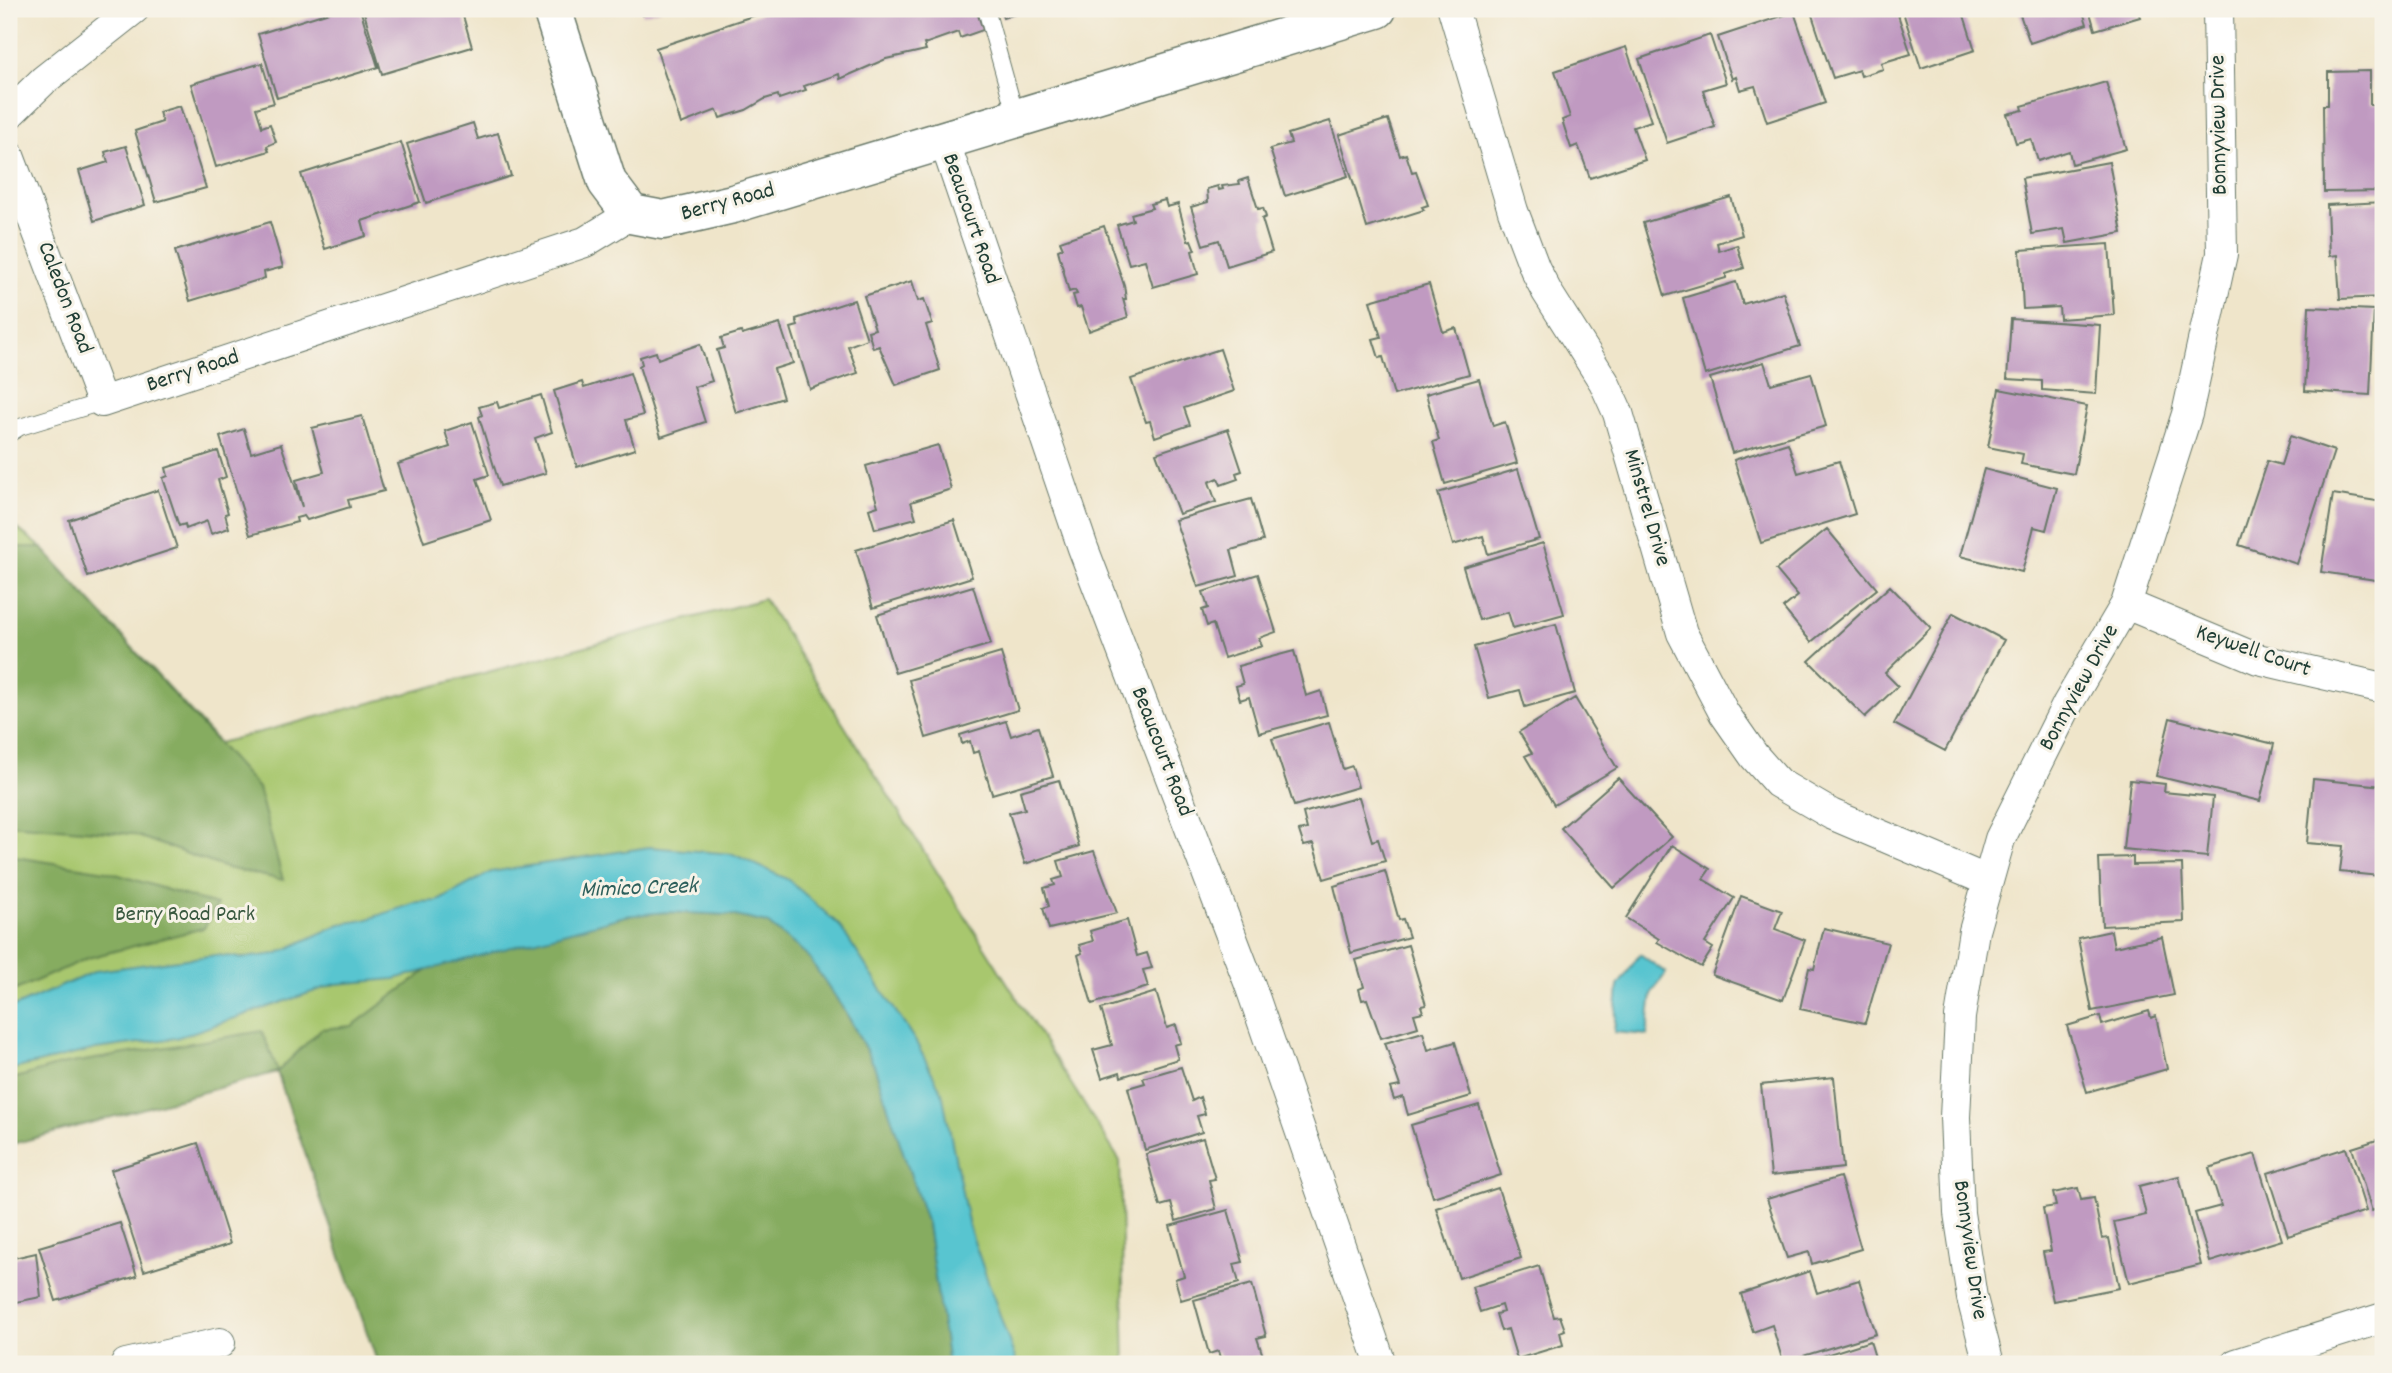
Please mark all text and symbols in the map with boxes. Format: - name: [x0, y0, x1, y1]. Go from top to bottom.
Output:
- street label: Bonnyview Drive: [2202, 55, 2238, 195]
- street label: Beaucourt Road: [932, 149, 1008, 289]
- street label: Berry Road: [678, 175, 778, 231]
- street label: Caledon Road: [28, 237, 100, 359]
- street label: Berry Road: [142, 342, 244, 402]
- street label: Minstrel Drive: [1614, 446, 1678, 570]
- street label: Keywell Court: [2191, 617, 2315, 687]
- street label: Bonnyview Drive: [2032, 619, 2128, 757]
- street label: Beaucourt Road: [1121, 682, 1201, 822]
- water label: Mimico Creek: [580, 870, 700, 908]
- park label: Berry Road Park: [115, 899, 255, 932]
- street label: Bonnyview Drive: [1943, 1178, 1995, 1322]

